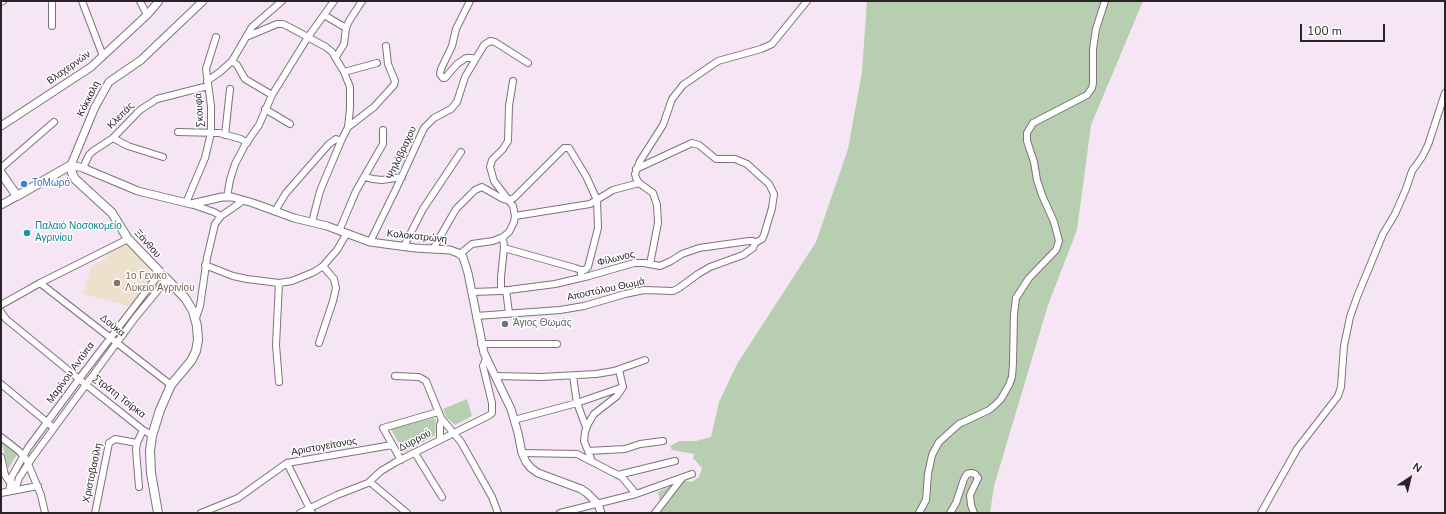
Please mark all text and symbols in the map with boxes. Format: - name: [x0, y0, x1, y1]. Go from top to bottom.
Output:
- scale bar: [1302, 16, 1387, 42]
- text: 100 m: [1307, 23, 1342, 39]
- street label: Βλαχερνών: [45, 49, 93, 87]
- street label: Κόκκαλη: [75, 79, 103, 119]
- street label: Σκουφά: [193, 93, 207, 127]
- street label: Κλεπάς: [105, 100, 137, 132]
- street label: Ψηλόβραχου: [384, 124, 420, 182]
- place label: ΤοΜωρό: [32, 178, 70, 190]
- marker: ΤοΜωρό: [19, 179, 29, 189]
- place label: Παλαιό Νοσοκομείο Αγρινίου: [35, 221, 122, 244]
- street label: Ξάνθου: [131, 227, 163, 261]
- marker: Παλαιό Νοσοκομείο Αγρινίου: [22, 228, 32, 238]
- street label: Κολοκοτρώνη: [386, 228, 448, 246]
- street label: Φίλωνος: [596, 249, 636, 269]
- place label: 1ο Γενικό Λύκειο Αγρινίου: [125, 271, 195, 294]
- street label: Αποστόλου Θωμά: [566, 276, 646, 304]
- marker: 1ο Γενικό Λύκειο Αγρινίου: [112, 278, 122, 288]
- street label: Δούκα: [97, 312, 127, 340]
- place label: Άγιος Θωμάς: [513, 318, 571, 330]
- marker: Άγιος Θωμάς: [500, 319, 510, 329]
- street label: Μαρίνου Αντύπα: [45, 340, 97, 406]
- street label: Στράτη Τσίρκα: [90, 373, 148, 421]
- street label: Δυρρού: [397, 427, 433, 455]
- street label: Αριστογείτονος: [290, 435, 358, 459]
- street label: Χριστοβασίλη: [81, 442, 105, 504]
- north arrow: [1390, 458, 1430, 498]
- text: N: [1409, 459, 1425, 476]

